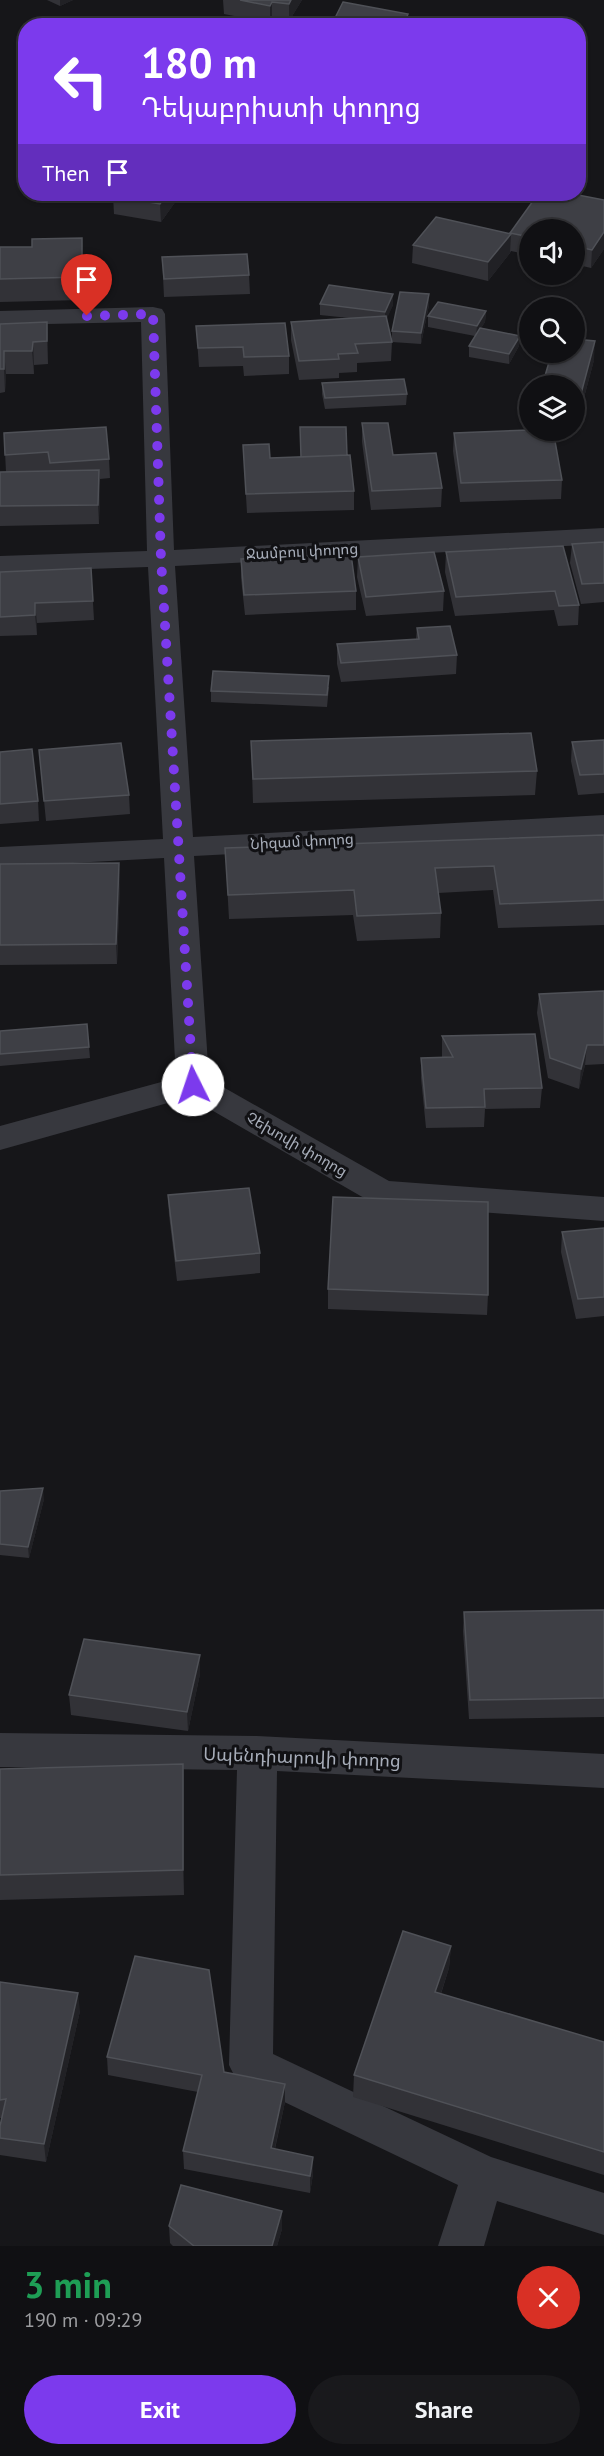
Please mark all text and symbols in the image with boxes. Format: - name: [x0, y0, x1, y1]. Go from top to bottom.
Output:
- text: 180 m: [141, 35, 257, 90]
- icon: left: [42, 42, 120, 120]
- text: Դեկաբրիստի փողոց: [141, 90, 421, 124]
- icon: arrive: [101, 156, 134, 189]
- text: Then: [42, 159, 89, 187]
- map controls: [519, 219, 585, 441]
- button: sound: [519, 219, 585, 285]
- pin: [61, 254, 112, 316]
- icon: arrive: [70, 263, 103, 296]
- button: search: [519, 297, 585, 363]
- button: layers: [519, 375, 585, 441]
- street label: Ջամբուլ փողոց: [245, 539, 359, 563]
- street label: Նիզամ փողոց: [250, 829, 354, 853]
- position arrow: [161, 1053, 225, 1117]
- street label: Չեխովի փողոց: [243, 1108, 351, 1180]
- street label: Սպենդիարովի փողոց: [203, 1742, 401, 1772]
- text: 3 min: [24, 2261, 112, 2308]
- button: close: [517, 2266, 580, 2329]
- text: 190 m · 09:29: [24, 2307, 142, 2333]
- button: Exit: [24, 2375, 296, 2444]
- button: Share: [308, 2375, 580, 2444]

